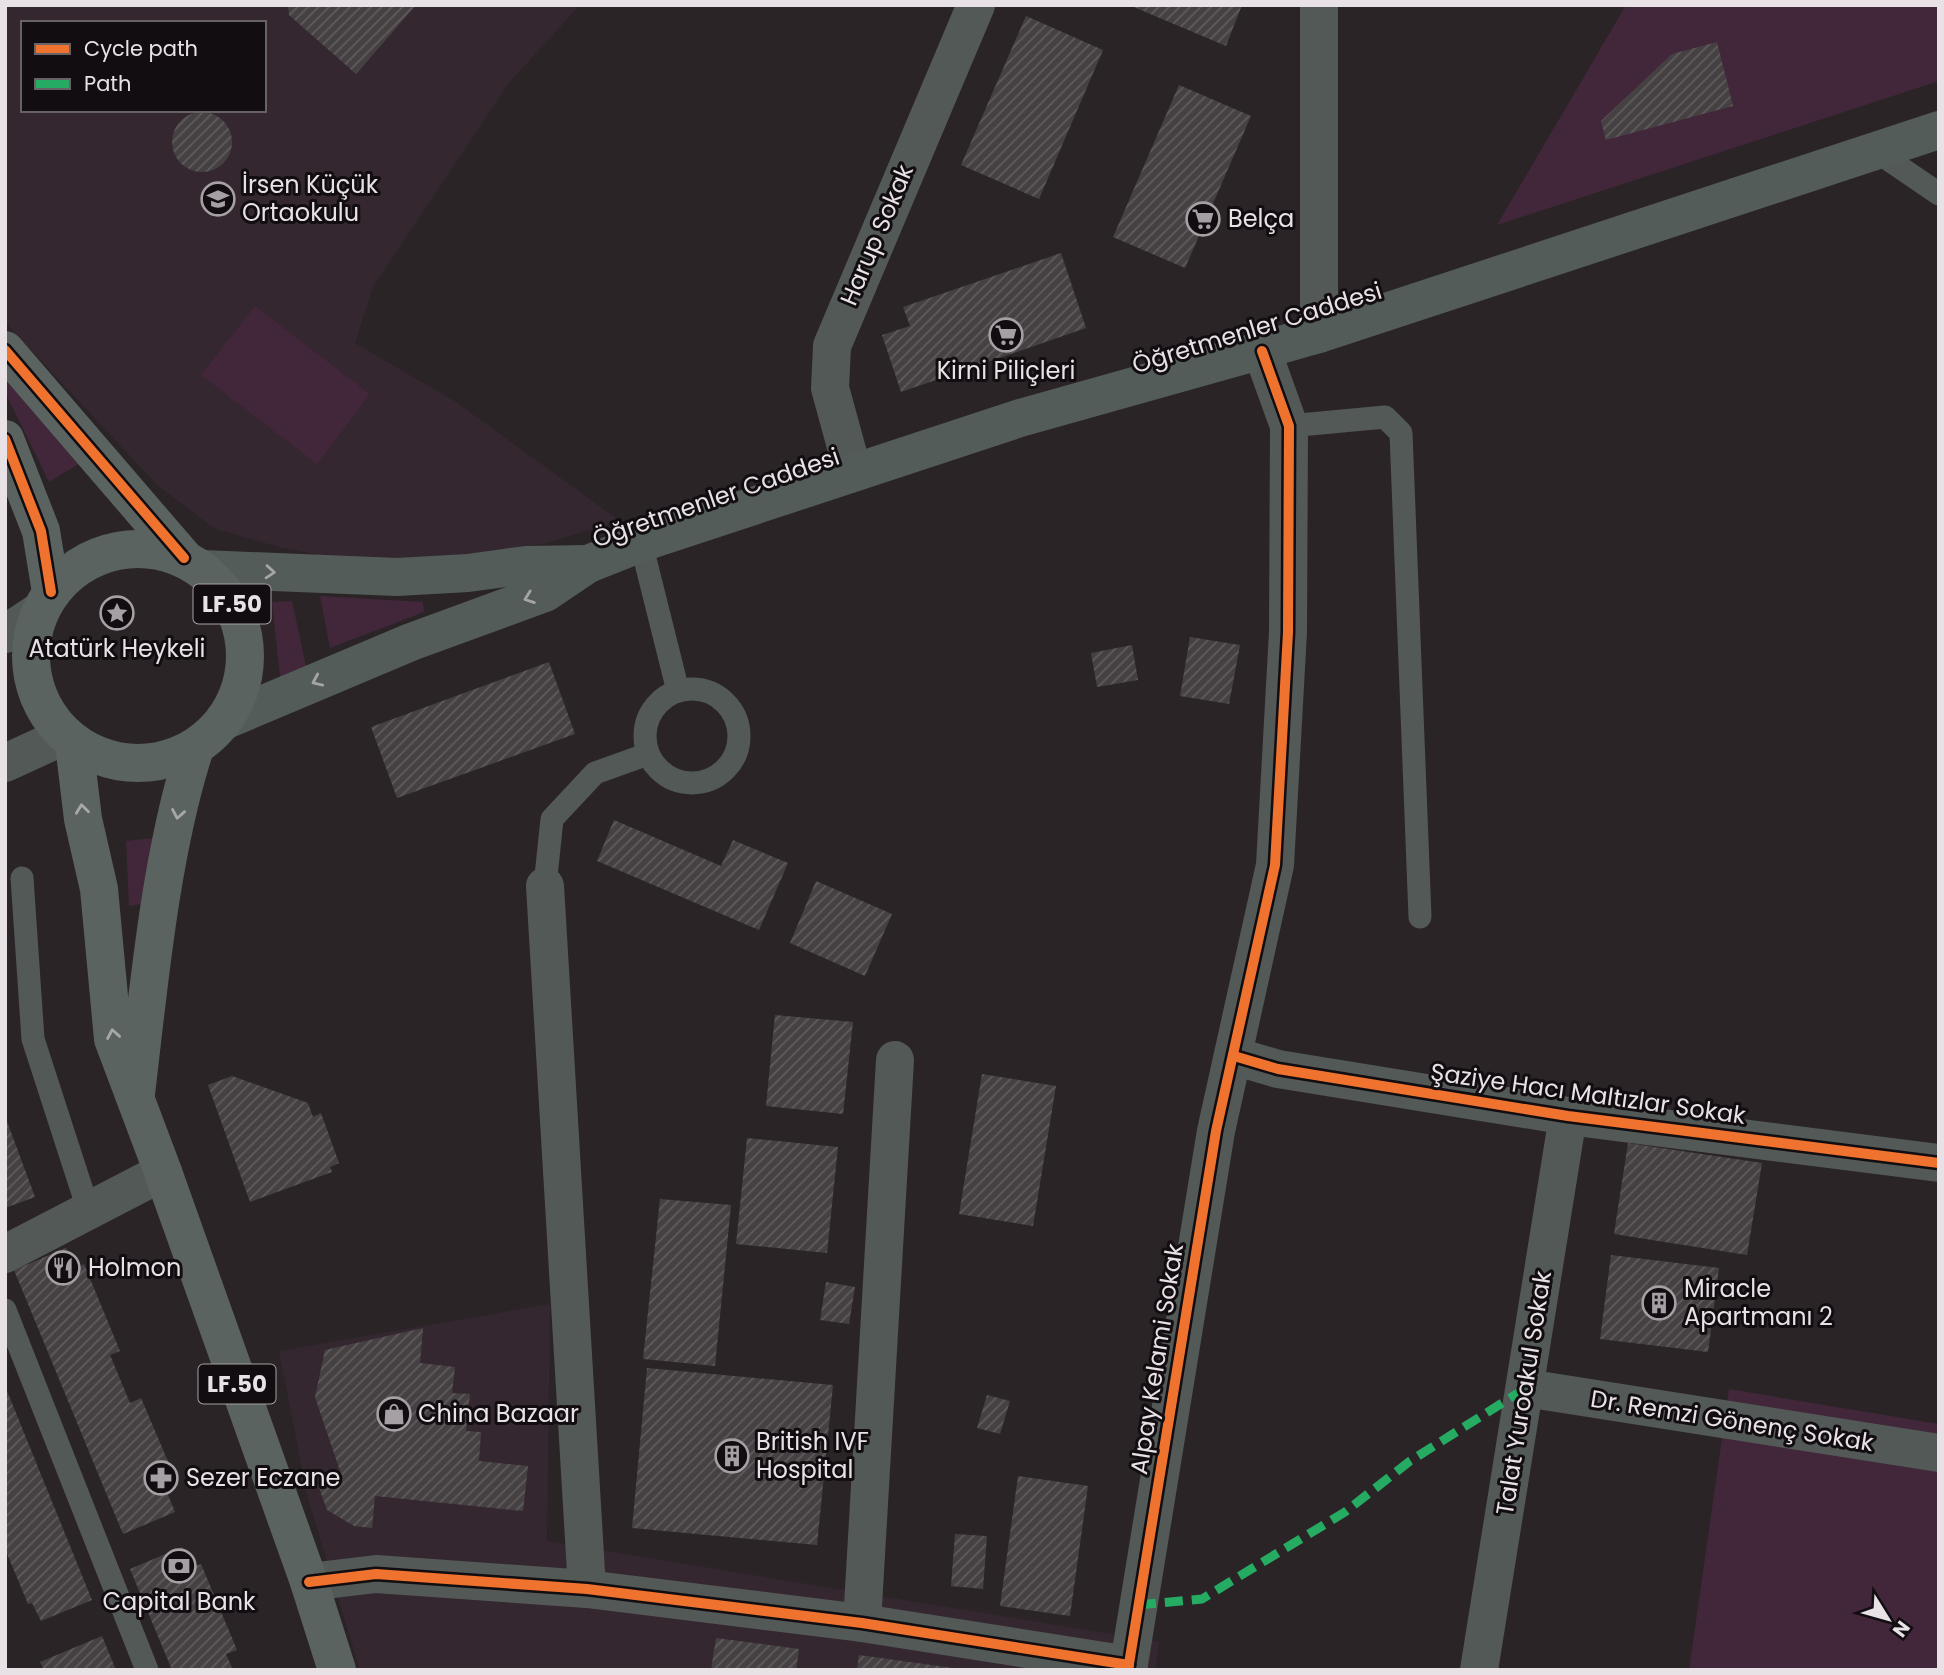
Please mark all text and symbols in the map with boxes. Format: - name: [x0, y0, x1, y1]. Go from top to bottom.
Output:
- legend: [21, 21, 266, 112]
- text: Cycle path: [84, 34, 198, 63]
- text: Path: [84, 69, 131, 98]
- street label: Harup Sokak: [832, 159, 921, 310]
- place label: İrsen Küçük Ortaokulu: [242, 168, 379, 229]
- school or university icon: İrsen Küçük Ortaokulu: [199, 180, 237, 218]
- supermarket icon: Belça: [1184, 200, 1222, 238]
- place label: Belça: [1228, 202, 1294, 235]
- street label: Öğretmenler Caddesi: [1128, 274, 1386, 381]
- supermarket icon: Kirni Piliçleri: [987, 316, 1025, 354]
- place label: Kirni Piliçleri: [937, 354, 1075, 387]
- street label: Öğretmenler Caddesi: [588, 440, 844, 555]
- one-way arrow: [264, 564, 275, 579]
- road number: LF.50: [194, 584, 270, 624]
- one-way arrow: [524, 590, 536, 604]
- place icon: Atatürk Heykeli: [98, 594, 136, 632]
- place label: Atatürk Heykeli: [29, 632, 206, 665]
- one-way arrow: [312, 673, 324, 687]
- one-way arrow: [75, 803, 90, 815]
- one-way arrow: [171, 808, 186, 820]
- one-way arrow: [106, 1028, 121, 1040]
- street label: Şaziye Hacı Maltızlar Sokak: [1428, 1055, 1748, 1132]
- street label: Alpay Kelami Sokak: [1122, 1241, 1191, 1477]
- restaurant icon: Holmon: [44, 1249, 82, 1287]
- place label: Holmon: [88, 1251, 181, 1284]
- street label: Talat Yuroakul Sokak: [1488, 1268, 1559, 1517]
- place label: Miracle Apartmanı 2: [1684, 1272, 1833, 1333]
- building icon: Miracle Apartmanı 2: [1640, 1284, 1678, 1322]
- road number: LF.50: [198, 1364, 276, 1404]
- street label: Dr. Remzi Gönenç Sokak: [1588, 1382, 1876, 1459]
- shop icon: China Bazaar: [375, 1395, 413, 1433]
- place label: China Bazaar: [418, 1397, 579, 1430]
- place label: British IVF Hospital: [756, 1425, 869, 1486]
- building icon: British IVF Hospital: [713, 1437, 751, 1475]
- pharmacy icon: Sezer Eczane: [142, 1459, 180, 1497]
- place label: Sezer Eczane: [186, 1461, 340, 1494]
- bank icon: Capital Bank: [160, 1547, 198, 1585]
- north arrow: [1853, 1584, 1923, 1654]
- place label: Capital Bank: [103, 1585, 256, 1618]
- text: N: [1886, 1615, 1916, 1643]

